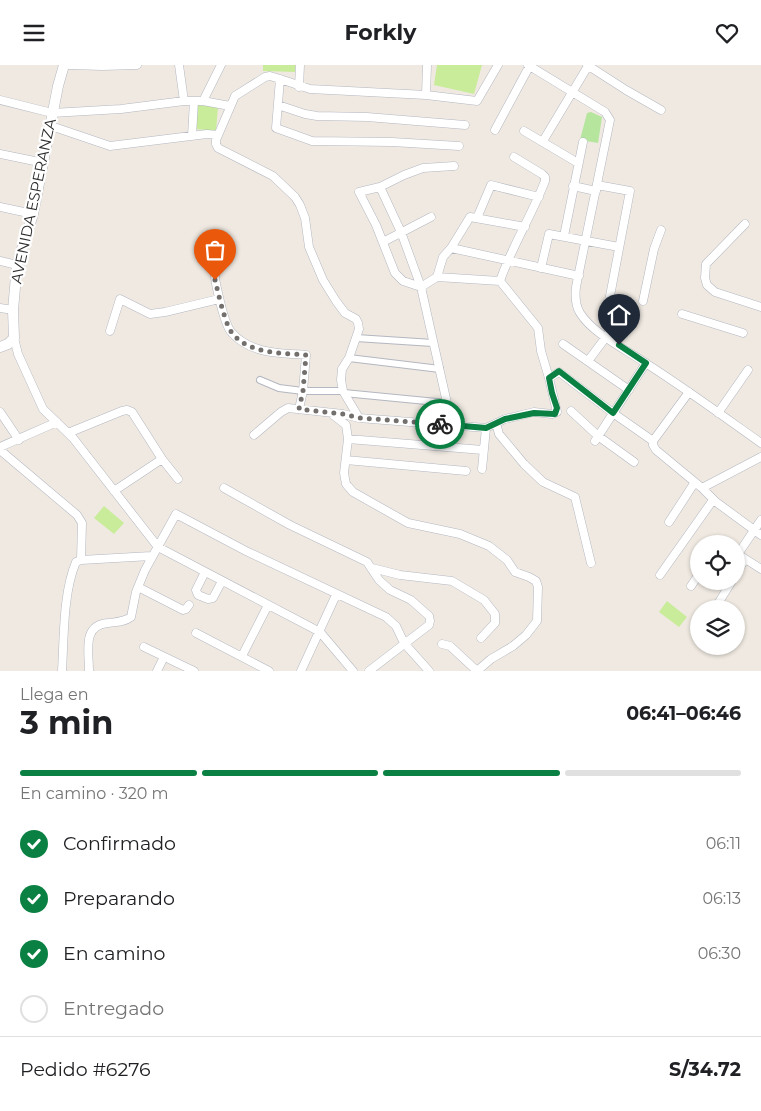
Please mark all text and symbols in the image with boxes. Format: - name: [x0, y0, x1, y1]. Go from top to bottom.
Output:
- icon: menu: [20, 19, 48, 47]
- text: Forkly: [345, 19, 416, 46]
- icon: heart: [713, 19, 741, 47]
- street label: AVENIDA ESPERANZA: [6, 116, 60, 285]
- pin: [194, 229, 236, 280]
- icon: bag: [201, 236, 229, 264]
- pin: [598, 294, 640, 345]
- icon: home: [605, 301, 633, 329]
- courier: [415, 399, 465, 449]
- icon: bike: [426, 410, 454, 438]
- map controls: [690, 535, 745, 655]
- button: locate: [690, 535, 745, 590]
- button: layers: [690, 600, 745, 655]
- text: Llega en: [20, 685, 88, 704]
- text: 06:41–06:46: [626, 702, 741, 725]
- text: 3 min: [20, 703, 113, 742]
- text: En camino · 320 m: [20, 784, 168, 803]
- icon: check: [20, 830, 48, 858]
- text: Confirmado: [63, 832, 176, 855]
- text: 06:11: [706, 834, 741, 853]
- icon: check: [20, 885, 48, 913]
- text: Preparando: [63, 887, 175, 910]
- text: 06:13: [702, 889, 741, 908]
- icon: check: [20, 940, 48, 968]
- text: En camino: [63, 942, 165, 965]
- text: 06:30: [698, 944, 741, 963]
- text: Entregado: [63, 997, 164, 1020]
- text: Pedido #6276: [20, 1058, 151, 1081]
- text: S/34.72: [669, 1058, 741, 1081]

